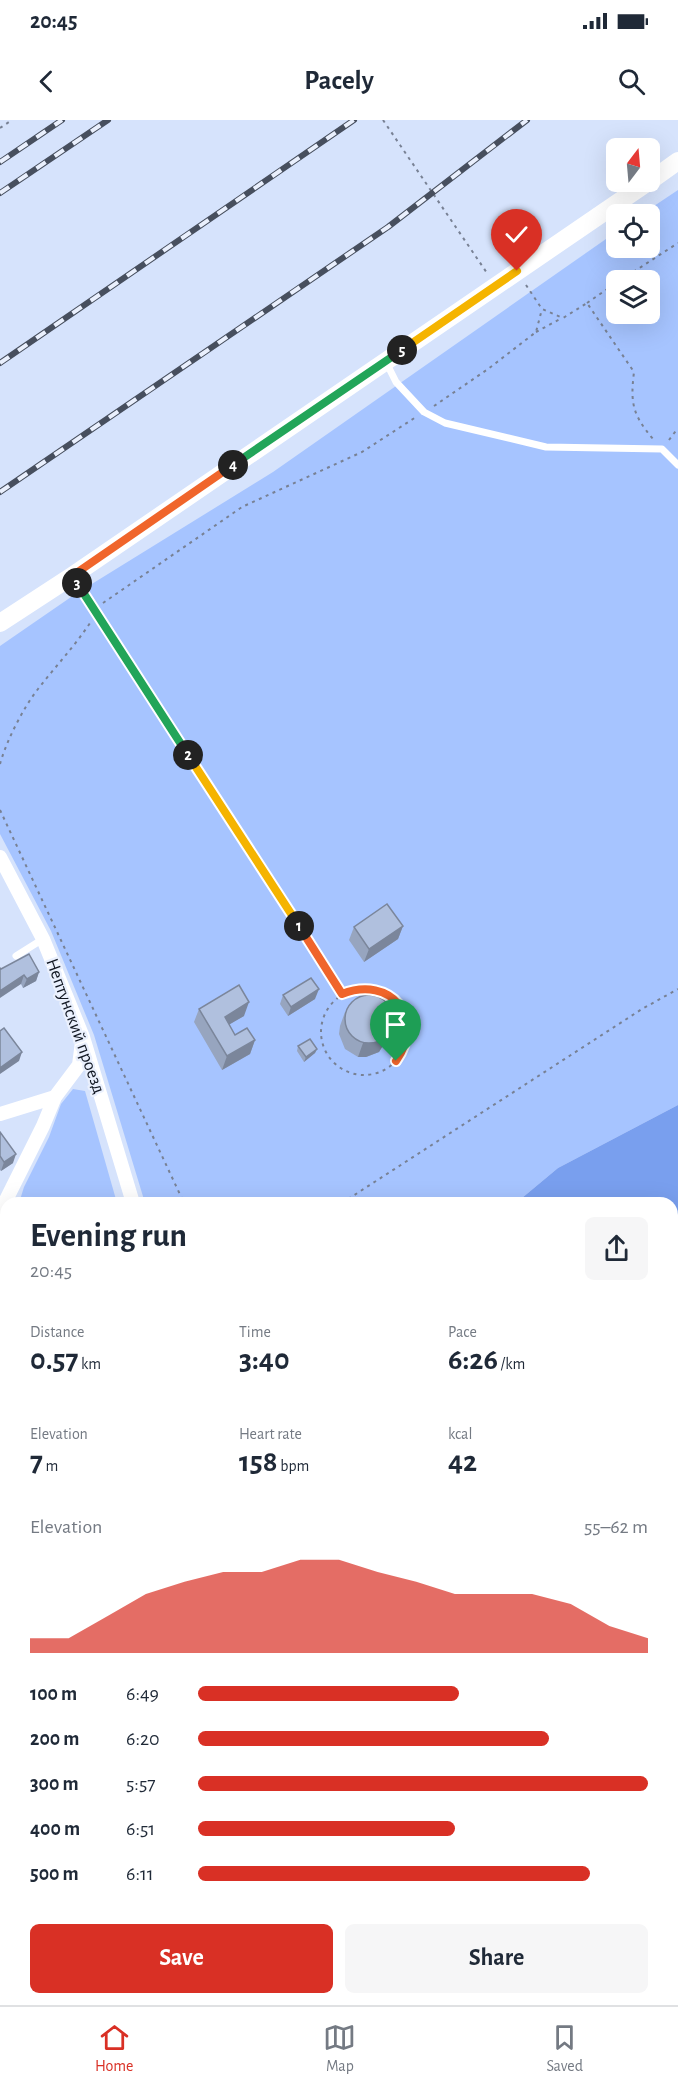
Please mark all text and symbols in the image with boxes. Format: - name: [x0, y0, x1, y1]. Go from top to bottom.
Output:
- text: 20:45: [30, 10, 77, 32]
- icon: back: [30, 65, 63, 98]
- icon: search: [615, 65, 648, 98]
- text: Pacely: [304, 67, 374, 94]
- north arrow: [606, 138, 660, 192]
- map controls: [606, 138, 660, 324]
- button: locate: [606, 204, 660, 258]
- pin: [491, 209, 542, 271]
- icon: check: [500, 218, 533, 251]
- button: layers: [606, 270, 660, 324]
- pin: 5: [387, 335, 417, 365]
- text: 5: [399, 342, 405, 358]
- pin: 4: [218, 450, 248, 480]
- text: 4: [229, 457, 237, 473]
- pin: 3: [62, 568, 92, 598]
- text: 3: [74, 575, 80, 591]
- pin: 2: [173, 740, 203, 770]
- text: 2: [184, 747, 192, 763]
- pin: 1: [284, 911, 314, 941]
- text: 1: [296, 918, 302, 934]
- street label: Нептунский проезд: [42, 956, 108, 1096]
- pin: [370, 999, 421, 1061]
- icon: arrive: [379, 1008, 412, 1041]
- button: share: [585, 1217, 648, 1280]
- text: Evening run: [30, 1220, 187, 1253]
- text: 20:45: [30, 1261, 72, 1281]
- text: Distance: [30, 1324, 84, 1340]
- text: Time: [239, 1324, 271, 1340]
- text: Pace: [448, 1324, 477, 1340]
- text: 0.57: [30, 1345, 78, 1375]
- text: 3:40: [239, 1345, 290, 1375]
- text: 6:26: [448, 1345, 498, 1375]
- text: km: [78, 1356, 101, 1372]
- text: /km: [498, 1356, 525, 1372]
- text: Elevation: [30, 1426, 88, 1442]
- text: Heart rate: [239, 1426, 302, 1442]
- text: kcal: [448, 1426, 472, 1442]
- text: 7: [30, 1447, 43, 1477]
- text: 158: [239, 1447, 278, 1477]
- text: 42: [448, 1447, 477, 1477]
- text: m: [43, 1458, 58, 1474]
- text: bpm: [278, 1458, 309, 1474]
- text: Elevation: [30, 1517, 102, 1537]
- text: 55–62 m: [584, 1517, 648, 1537]
- text: 100 m: [30, 1684, 77, 1704]
- text: 6:49: [126, 1684, 159, 1704]
- text: 200 m: [30, 1729, 79, 1749]
- text: 6:20: [126, 1729, 160, 1749]
- text: 300 m: [30, 1774, 79, 1794]
- text: 5:57: [126, 1774, 156, 1794]
- text: 400 m: [30, 1819, 80, 1839]
- text: 6:51: [126, 1819, 155, 1839]
- text: 500 m: [30, 1864, 79, 1884]
- text: 6:11: [126, 1864, 154, 1884]
- button: Save: [30, 1924, 333, 1993]
- button: Share: [345, 1924, 648, 1993]
- tab: Home: [95, 2021, 133, 2076]
- tab: Map: [323, 2021, 356, 2076]
- tab: Saved: [546, 2021, 583, 2076]

